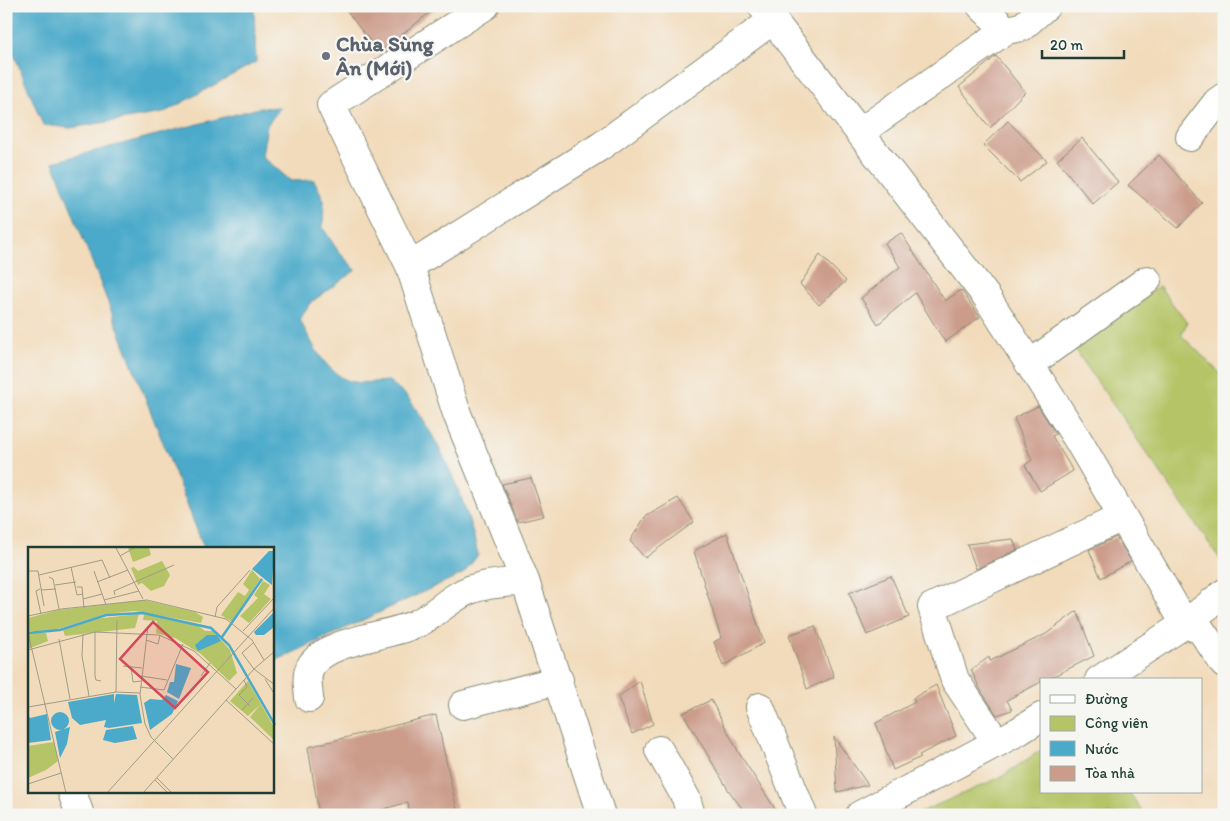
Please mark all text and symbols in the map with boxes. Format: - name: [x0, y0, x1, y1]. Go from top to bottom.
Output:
- scale bar: [1042, 28, 1125, 60]
- place label: Chùa Sùng Ân (Mới): [335, 31, 435, 81]
- text: 20 m: [1050, 36, 1084, 54]
- marker: Chùa Sùng Ân (Mới): [320, 50, 332, 62]
- inset map: [28, 547, 274, 794]
- legend: [1040, 678, 1202, 794]
- text: Đường: [1085, 690, 1128, 708]
- text: Công viên: [1085, 714, 1149, 732]
- text: Nước: [1085, 740, 1119, 758]
- text: Tòa nhà: [1085, 764, 1135, 782]

